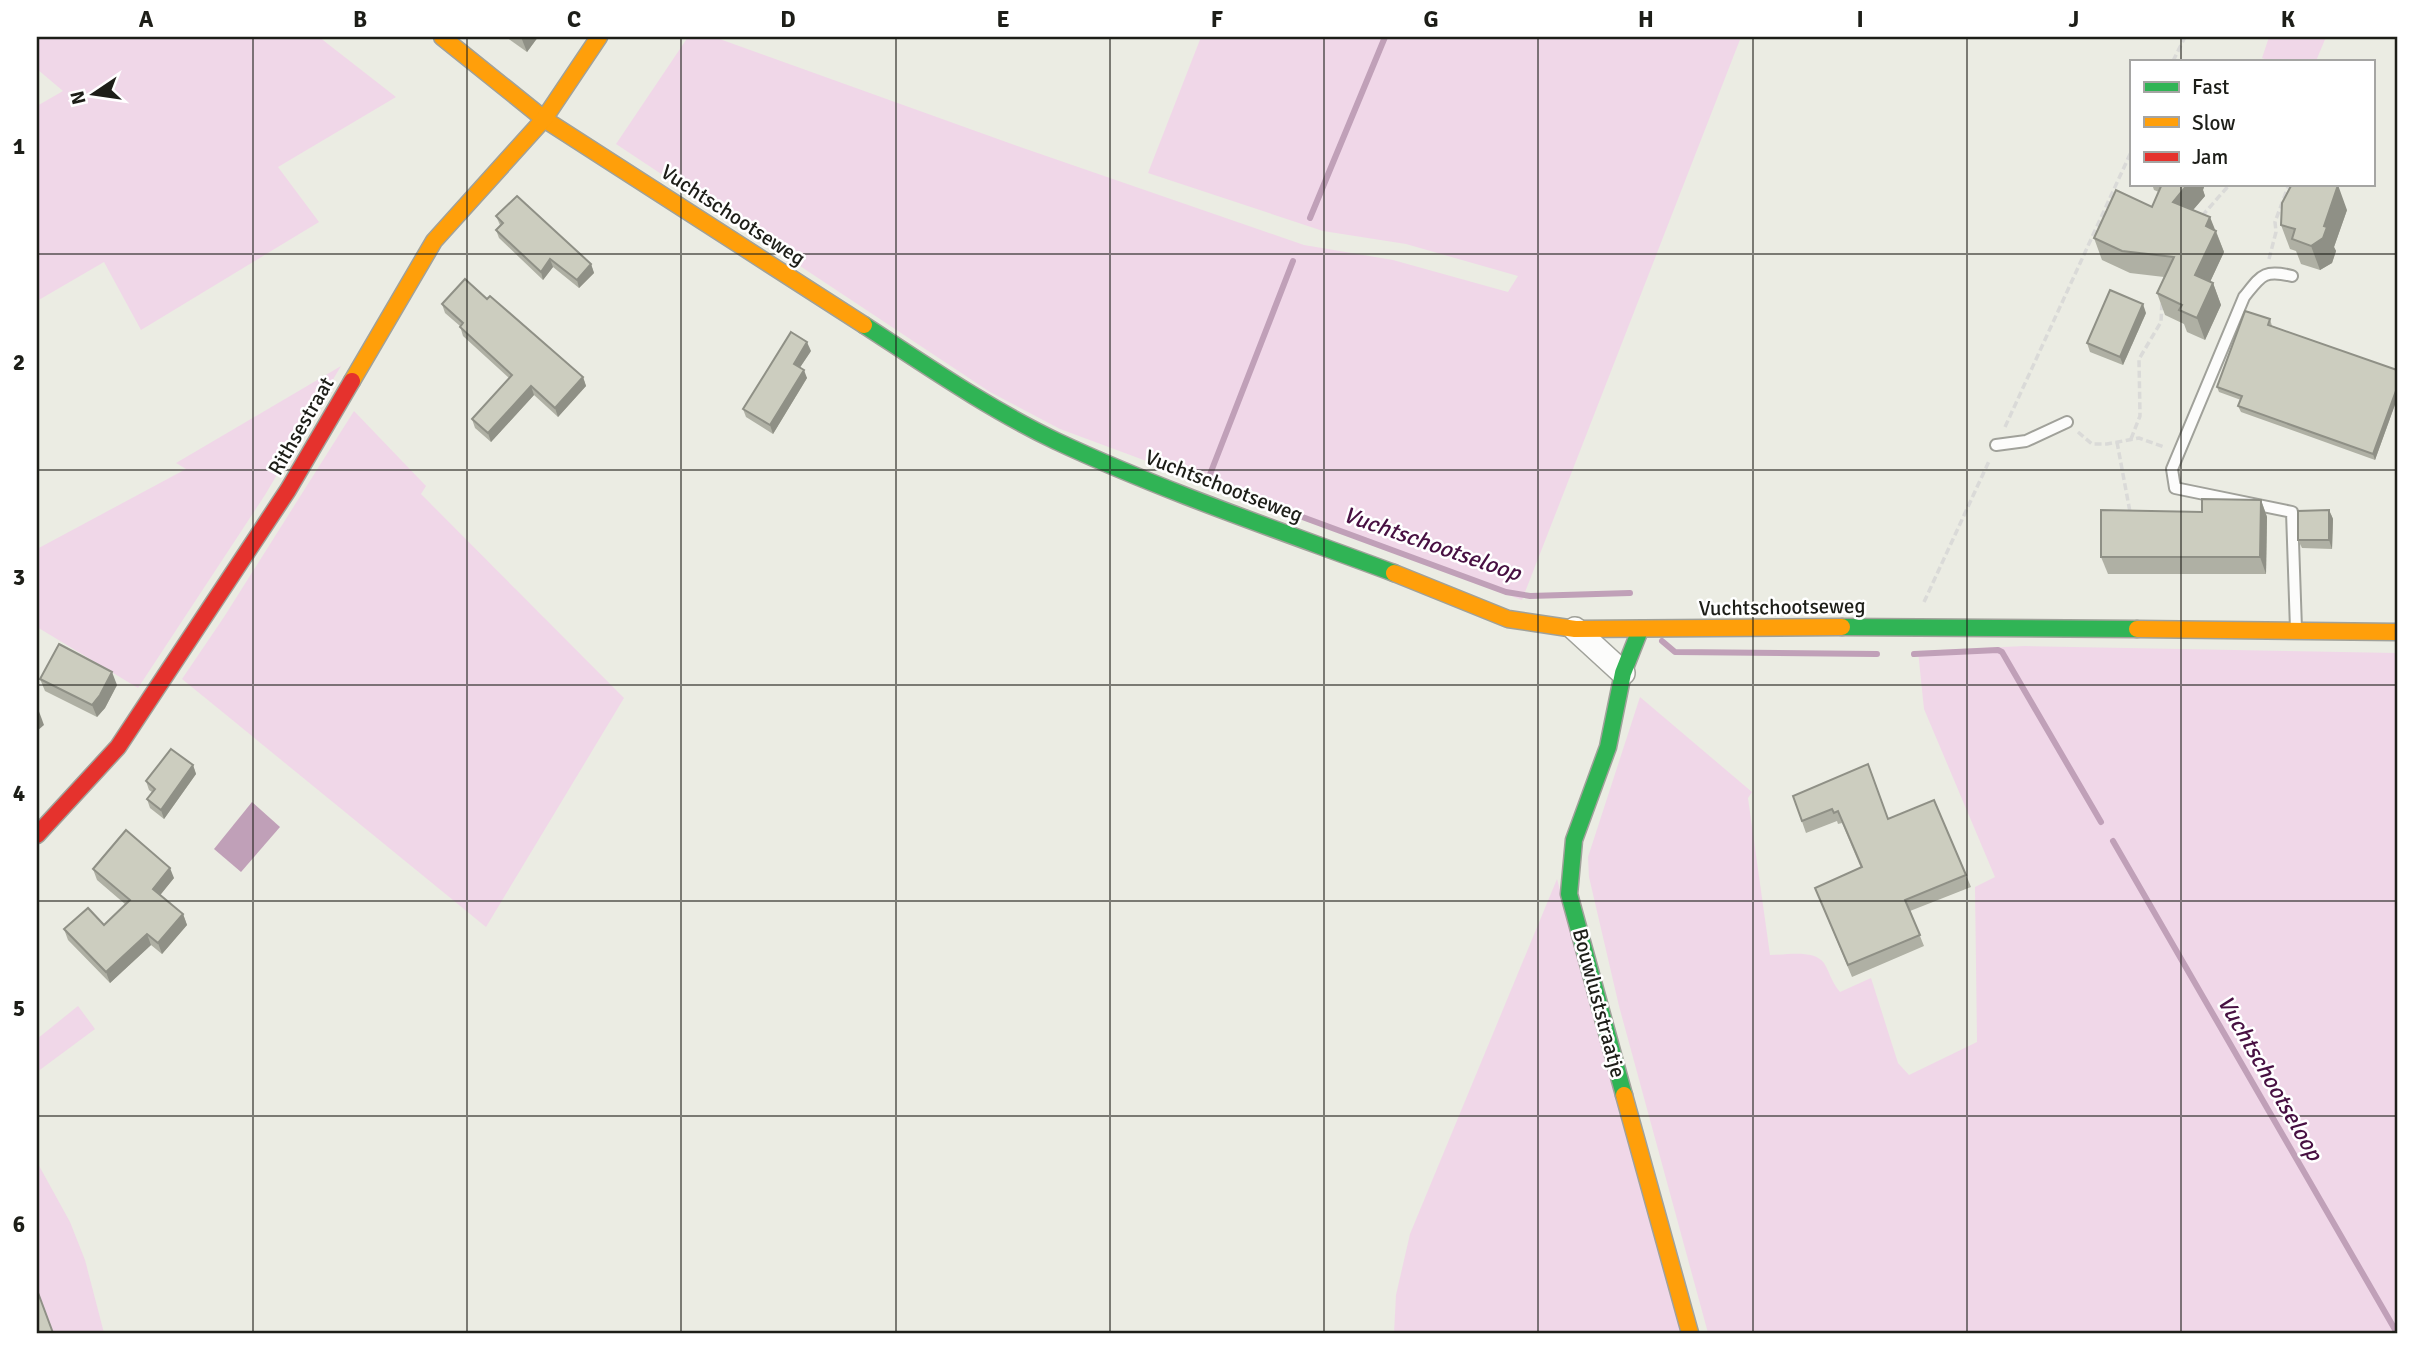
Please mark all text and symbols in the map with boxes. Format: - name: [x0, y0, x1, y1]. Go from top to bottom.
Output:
- text: A: [139, 5, 154, 34]
- text: B: [353, 5, 367, 34]
- text: C: [567, 5, 581, 34]
- text: D: [780, 5, 796, 34]
- text: E: [996, 5, 1010, 34]
- text: F: [1211, 5, 1223, 34]
- text: G: [1423, 5, 1439, 34]
- text: H: [1638, 5, 1654, 34]
- text: I: [1856, 5, 1864, 34]
- text: J: [2069, 5, 2079, 34]
- text: K: [2281, 5, 2296, 34]
- north arrow: [60, 60, 130, 130]
- legend: [2130, 60, 2374, 186]
- text: Fast: [2192, 74, 2229, 100]
- text: N: [65, 88, 92, 107]
- text: Slow: [2192, 110, 2236, 136]
- text: 1: [13, 132, 25, 161]
- text: Jam: [2192, 144, 2228, 170]
- street label: Vuchtschootseweg: [656, 159, 810, 271]
- text: 2: [13, 348, 25, 377]
- street label: Rithsestraat: [262, 372, 340, 480]
- street label: Vuchtschootseweg: [1141, 444, 1307, 528]
- water label: Vuchtschootseloop: [1339, 500, 1526, 589]
- text: 3: [13, 563, 25, 592]
- street label: Vuchtschootseweg: [1698, 593, 1866, 621]
- text: 4: [13, 779, 25, 808]
- street label: Bouwluststraatje: [1567, 926, 1631, 1080]
- water label: Vuchtschootseloop: [2211, 990, 2330, 1167]
- text: 5: [13, 994, 25, 1023]
- text: 6: [13, 1210, 25, 1239]

